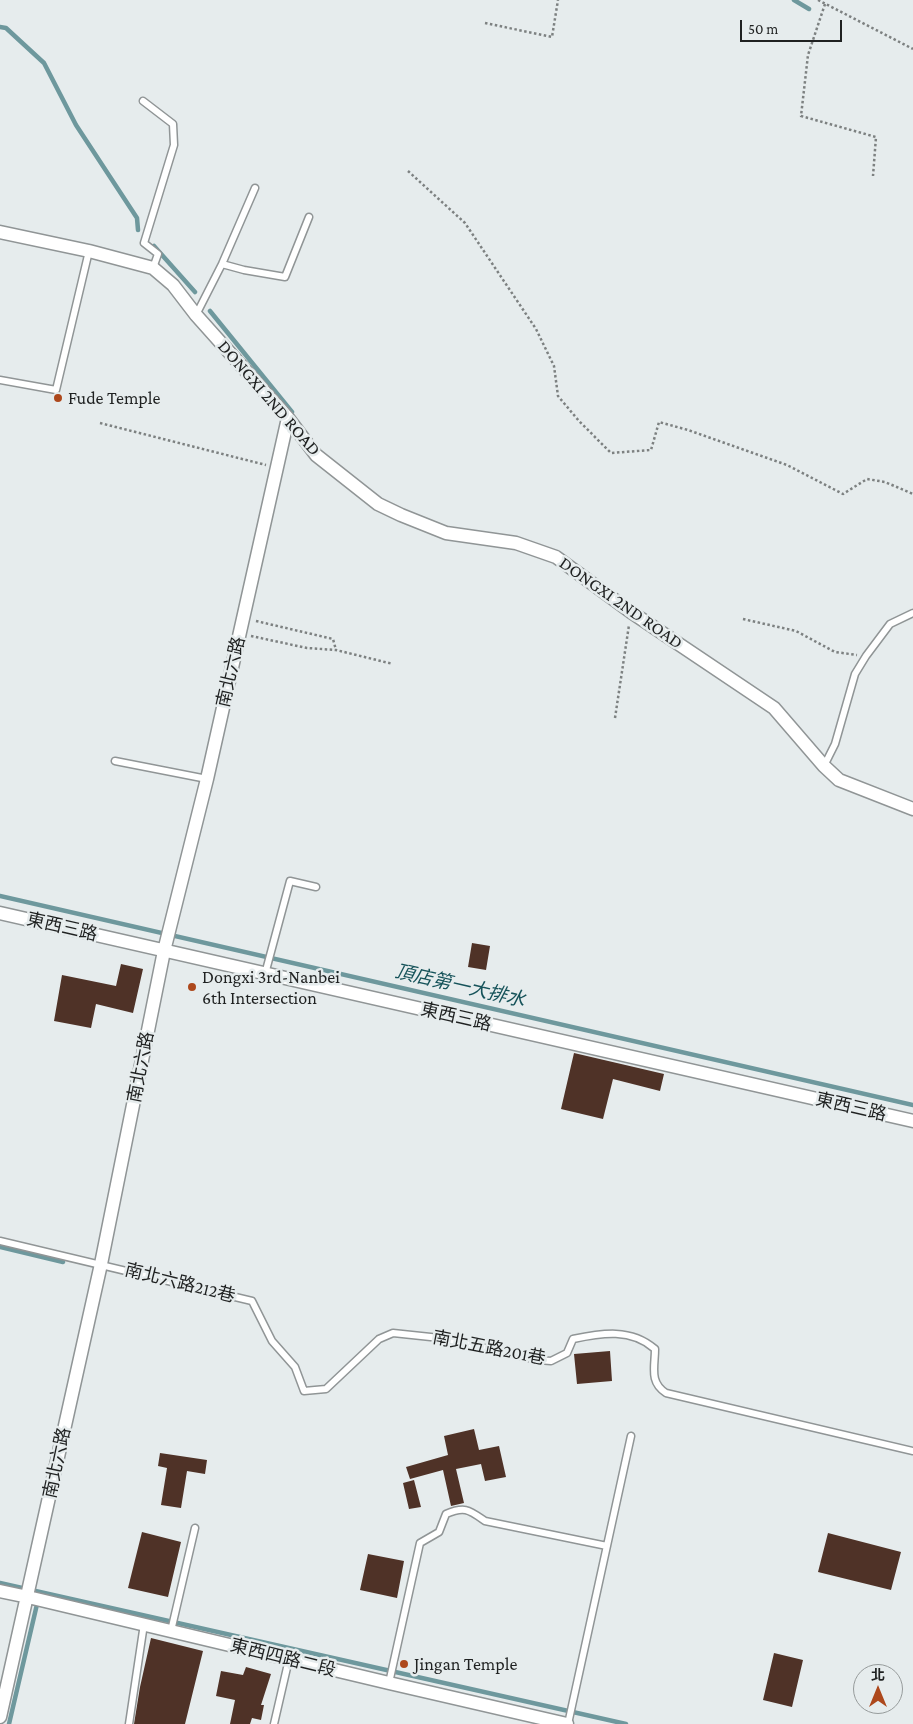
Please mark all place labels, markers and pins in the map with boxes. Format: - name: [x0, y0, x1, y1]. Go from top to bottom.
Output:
- place label: Fude Temple: [68, 387, 160, 409]
- marker: Fude Temple: [52, 392, 64, 404]
- place label: Dongxi 3rd-Nanbei 6th Intersection: [202, 966, 340, 1009]
- marker: Dongxi 3rd-Nanbei 6th Intersection: [186, 981, 198, 993]
- place label: Jingan Temple: [414, 1653, 517, 1675]
- marker: Jingan Temple: [398, 1658, 410, 1670]

